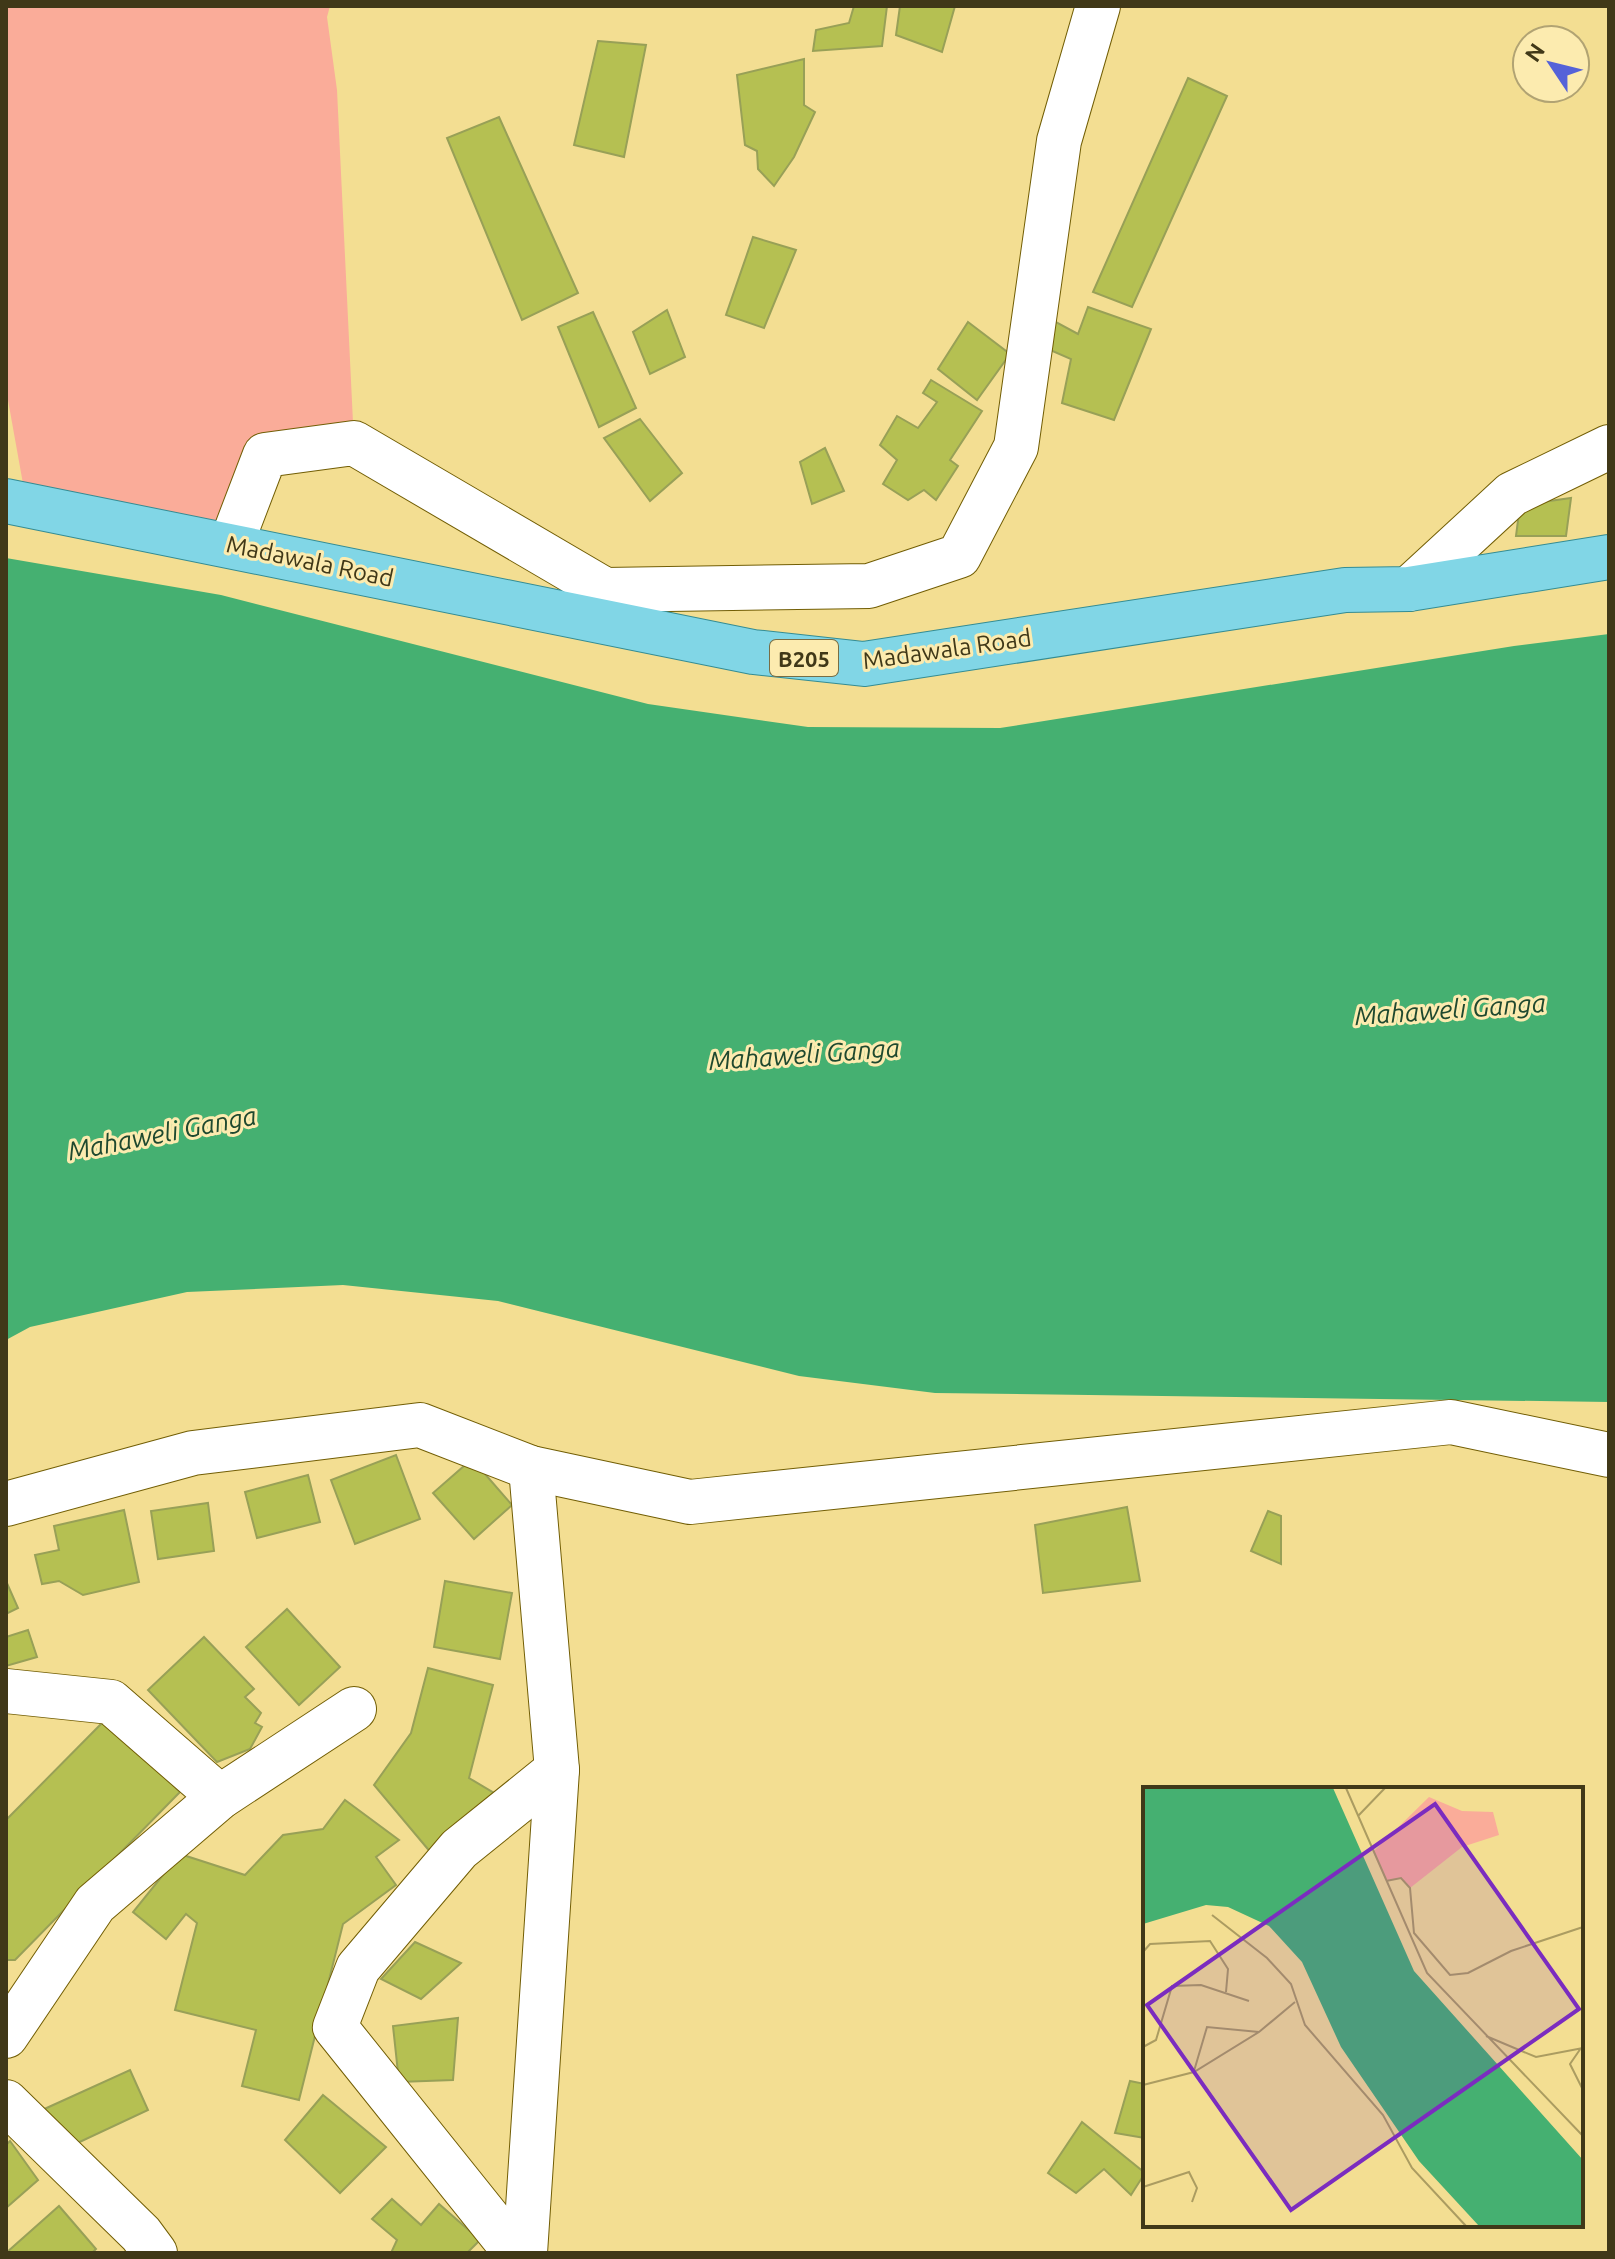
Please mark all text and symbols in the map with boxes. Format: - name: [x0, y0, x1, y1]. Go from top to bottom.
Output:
- north arrow: [1511, 24, 1591, 104]
- text: N: [1519, 38, 1549, 66]
- street label: Madawala Road: [224, 530, 396, 592]
- street label: Madawala Road: [861, 624, 1033, 674]
- road number: B205: [770, 640, 838, 676]
- water label: Mahaweli Ganga: [1353, 988, 1547, 1030]
- water label: Mahaweli Ganga: [707, 1033, 901, 1075]
- water label: Mahaweli Ganga: [65, 1100, 259, 1166]
- inset map: [1143, 1787, 1583, 2227]

